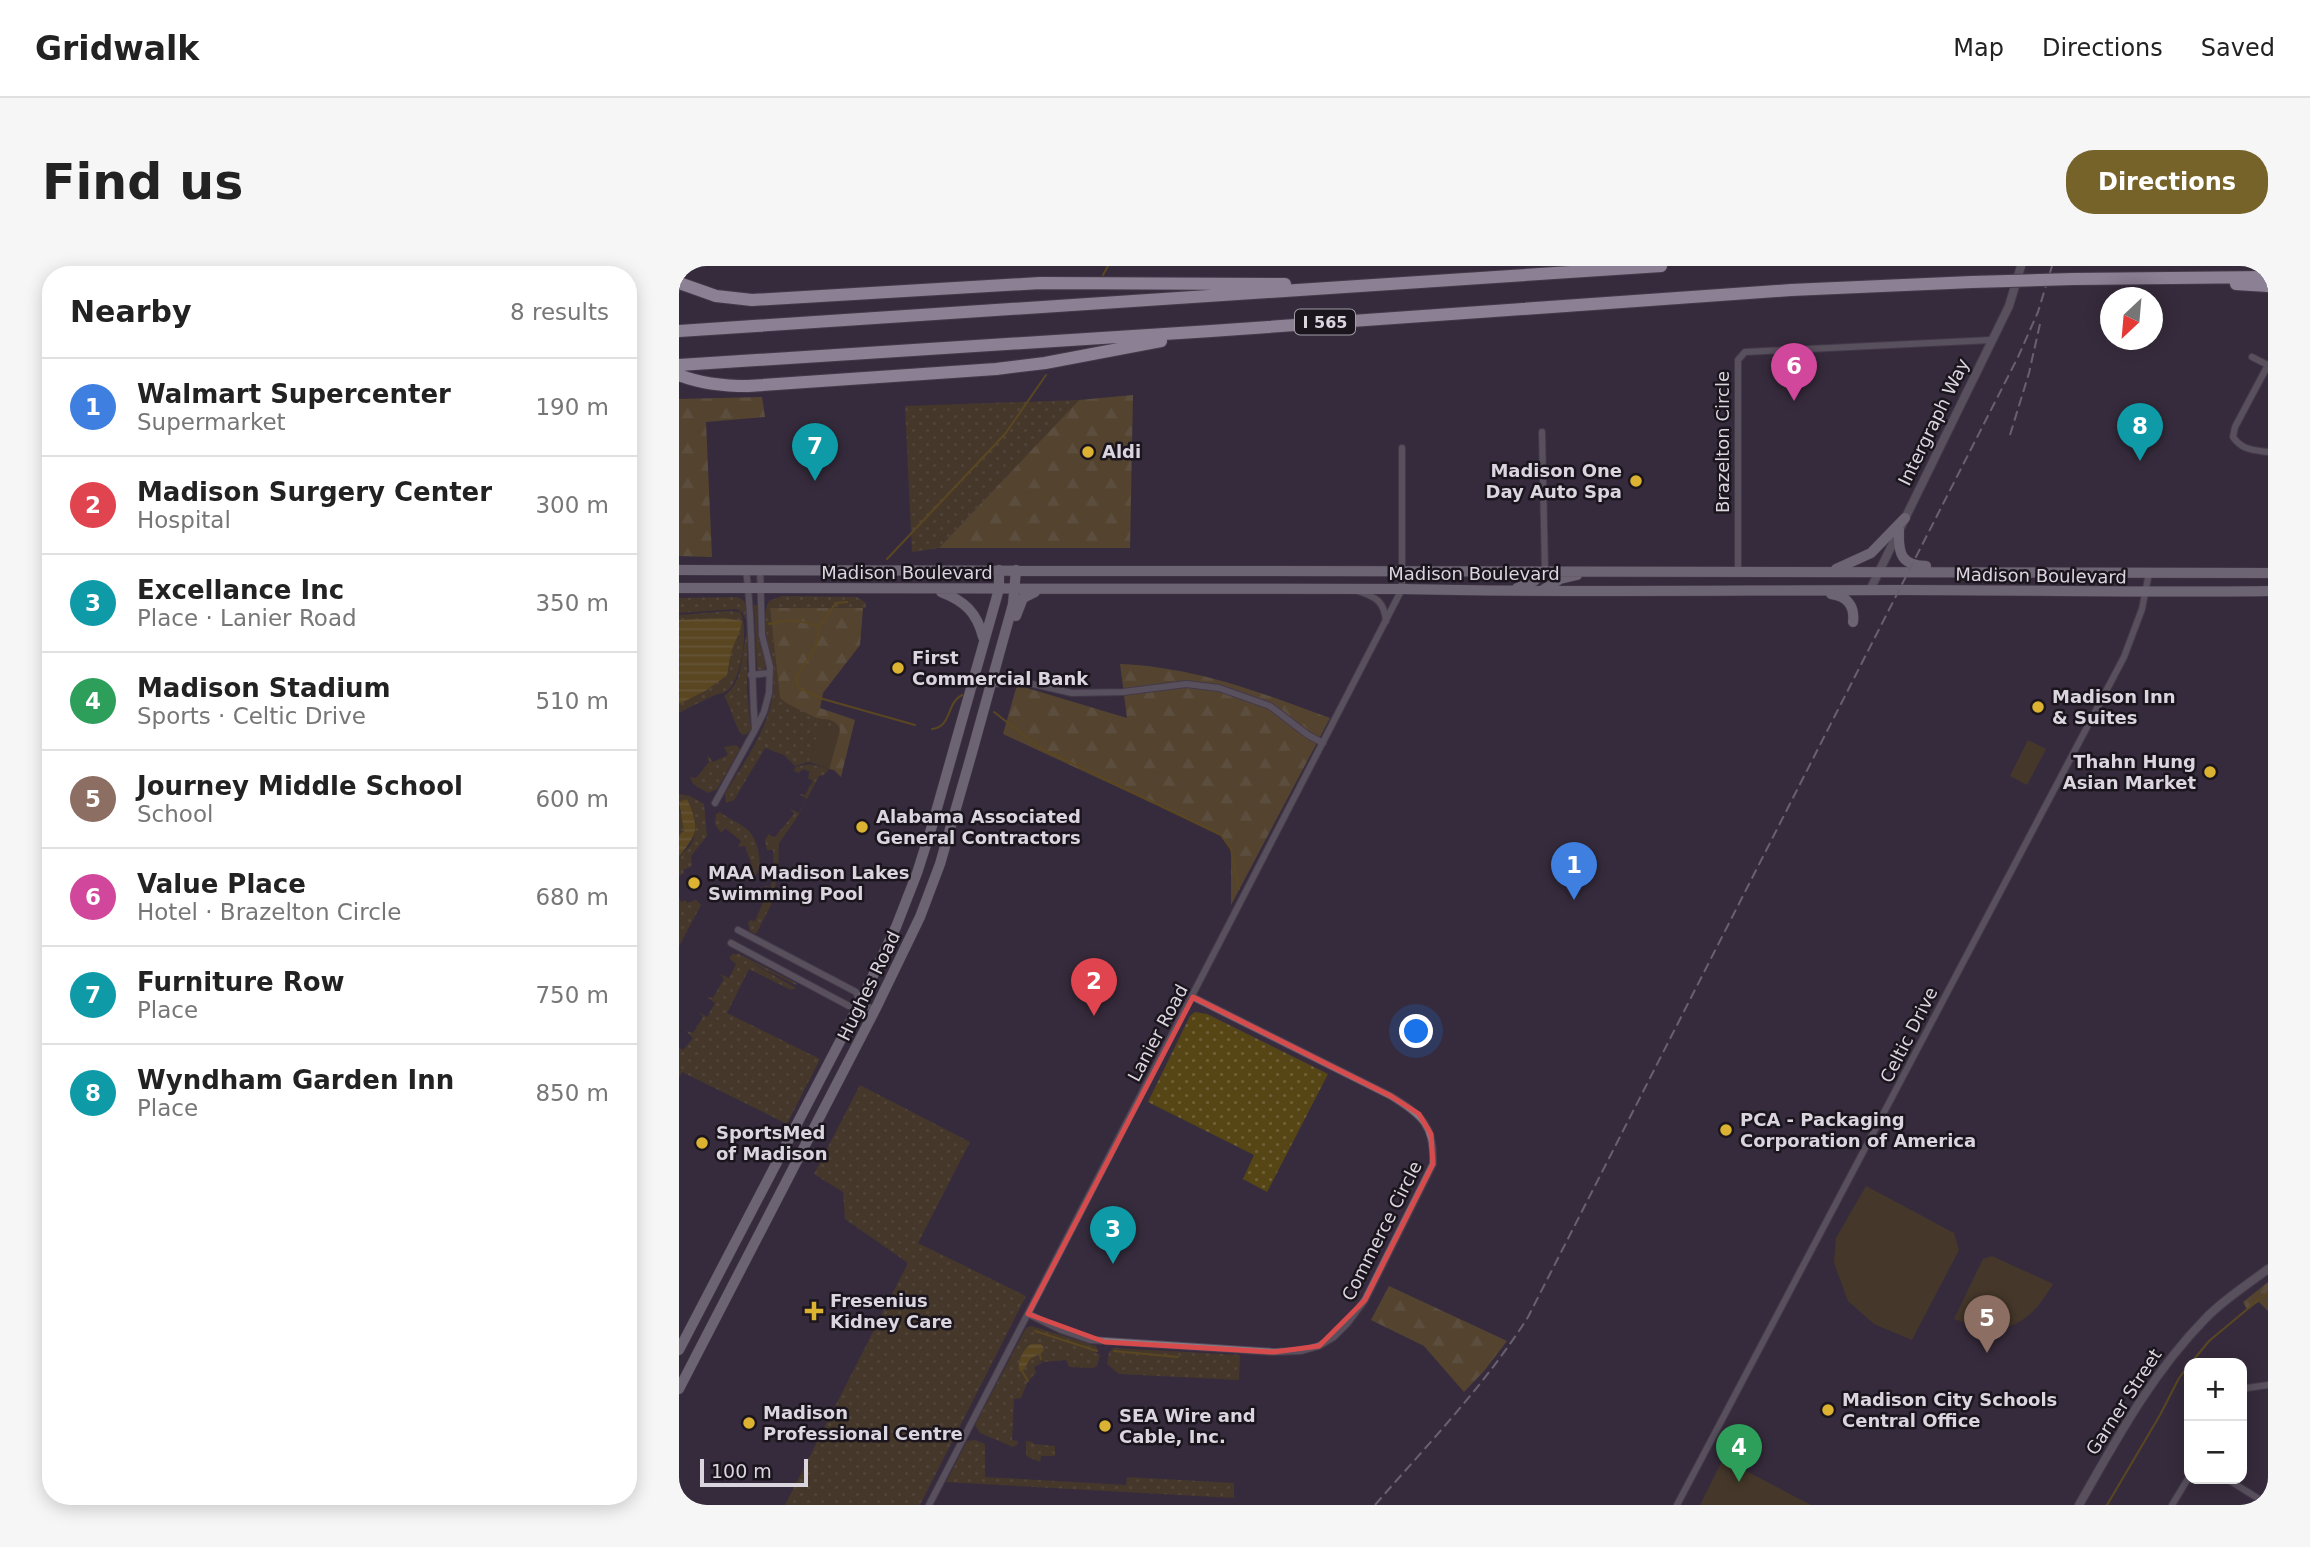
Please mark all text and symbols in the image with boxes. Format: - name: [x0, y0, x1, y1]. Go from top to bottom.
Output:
- text: Gridwalk: [35, 29, 199, 68]
- text: Map: [1953, 34, 2004, 62]
- text: Directions: [2042, 34, 2163, 62]
- text: Saved: [2201, 34, 2275, 62]
- button: Directions: [2066, 150, 2268, 214]
- text: Find us: [42, 154, 243, 211]
- north arrow: [2100, 287, 2163, 350]
- text: Nearby: [70, 294, 192, 329]
- text: 8 results: [510, 299, 609, 325]
- road number: I 565: [1295, 310, 1355, 334]
- pin: 6: [1771, 343, 1817, 401]
- street label: Intergraph Way: [1894, 355, 1974, 489]
- street label: Brazelton Circle: [1712, 371, 1733, 513]
- text: Walmart Supercenter: [137, 379, 451, 409]
- text: 1: [85, 394, 101, 420]
- text: 190 m: [535, 394, 609, 420]
- pin: 8: [2117, 403, 2163, 461]
- text: Supermarket: [137, 409, 286, 435]
- pin: 7: [792, 423, 838, 481]
- place label: Aldi: [1102, 441, 1141, 462]
- marker: Aldi: [1080, 444, 1096, 460]
- place label: Madison One Day Auto Spa: [1485, 460, 1622, 502]
- marker: Madison One Day Auto Spa: [1628, 473, 1644, 489]
- text: Madison Surgery Center: [137, 477, 492, 507]
- text: 2: [85, 492, 101, 518]
- text: 300 m: [535, 492, 609, 518]
- text: Hospital: [137, 507, 231, 533]
- street label: Madison Boulevard: [821, 562, 993, 583]
- street label: Madison Boulevard: [1388, 563, 1560, 584]
- street label: Madison Boulevard: [1955, 564, 2127, 587]
- text: Excellance Inc: [137, 575, 344, 605]
- text: 3: [85, 590, 101, 616]
- text: 350 m: [535, 590, 609, 616]
- text: Place · Lanier Road: [137, 605, 357, 631]
- place label: First Commercial Bank: [912, 647, 1089, 689]
- marker: First Commercial Bank: [890, 660, 906, 676]
- text: Madison Stadium: [137, 673, 391, 703]
- place label: Madison Inn & Suites: [2052, 686, 2176, 728]
- text: 4: [85, 688, 101, 714]
- text: 510 m: [535, 688, 609, 714]
- marker: Madison Inn & Suites: [2030, 699, 2046, 715]
- text: Sports · Celtic Drive: [137, 703, 366, 729]
- place label: Thahn Hung Asian Market: [2063, 751, 2196, 793]
- marker: Thahn Hung Asian Market: [2202, 764, 2218, 780]
- text: Journey Middle School: [137, 771, 463, 801]
- text: 5: [85, 786, 101, 812]
- text: 600 m: [535, 786, 609, 812]
- text: School: [137, 801, 213, 827]
- place label: Alabama Associated General Contractors: [876, 806, 1081, 848]
- marker: Alabama Associated General Contractors: [854, 819, 870, 835]
- pin: 1: [1551, 842, 1597, 900]
- place label: MAA Madison Lakes Swimming Pool: [708, 862, 909, 904]
- text: Value Place: [137, 869, 306, 899]
- marker: MAA Madison Lakes Swimming Pool: [686, 875, 702, 891]
- text: 6: [85, 884, 101, 910]
- text: 680 m: [535, 884, 609, 910]
- text: Hotel · Brazelton Circle: [137, 899, 401, 925]
- street label: Hughes Road: [833, 928, 904, 1044]
- pin: 2: [1071, 958, 1117, 1016]
- text: Furniture Row: [137, 967, 345, 997]
- street label: Lanier Road: [1123, 981, 1192, 1085]
- text: 7: [85, 982, 101, 1008]
- text: 750 m: [535, 982, 609, 1008]
- street label: Celtic Drive: [1876, 984, 1942, 1086]
- text: Place: [137, 997, 198, 1023]
- your location: [1399, 1014, 1433, 1048]
- text: Wyndham Garden Inn: [137, 1065, 454, 1095]
- text: 8: [85, 1080, 101, 1106]
- text: 850 m: [535, 1080, 609, 1106]
- text: Place: [137, 1095, 198, 1121]
- place label: PCA - Packaging Corporation of America: [1740, 1109, 1976, 1151]
- place label: SportsMed of Madison: [716, 1122, 827, 1164]
- marker: PCA - Packaging Corporation of America: [1718, 1122, 1734, 1138]
- marker: SportsMed of Madison: [694, 1135, 710, 1151]
- street label: Commerce Circle: [1337, 1157, 1426, 1304]
- pin: 3: [1090, 1206, 1136, 1264]
- place label: Fresenius Kidney Care: [830, 1290, 952, 1332]
- pin: 5: [1964, 1295, 2010, 1353]
- marker: Fresenius Kidney Care: [804, 1301, 824, 1321]
- street label: Garner Street: [2081, 1345, 2166, 1459]
- map controls: [2184, 1358, 2247, 1484]
- button: +: [2184, 1358, 2247, 1421]
- place label: Madison City Schools Central Office: [1842, 1389, 2057, 1431]
- place label: Madison Professional Centre: [763, 1402, 963, 1444]
- marker: Madison City Schools Central Office: [1820, 1402, 1836, 1418]
- place label: SEA Wire and Cable, Inc.: [1119, 1405, 1256, 1447]
- marker: Madison Professional Centre: [741, 1415, 757, 1431]
- marker: SEA Wire and Cable, Inc.: [1097, 1418, 1113, 1434]
- button: −: [2184, 1421, 2247, 1484]
- pin: 4: [1716, 1424, 1762, 1482]
- scale bar: [700, 1456, 809, 1488]
- text: 100 m: [711, 1460, 772, 1482]

